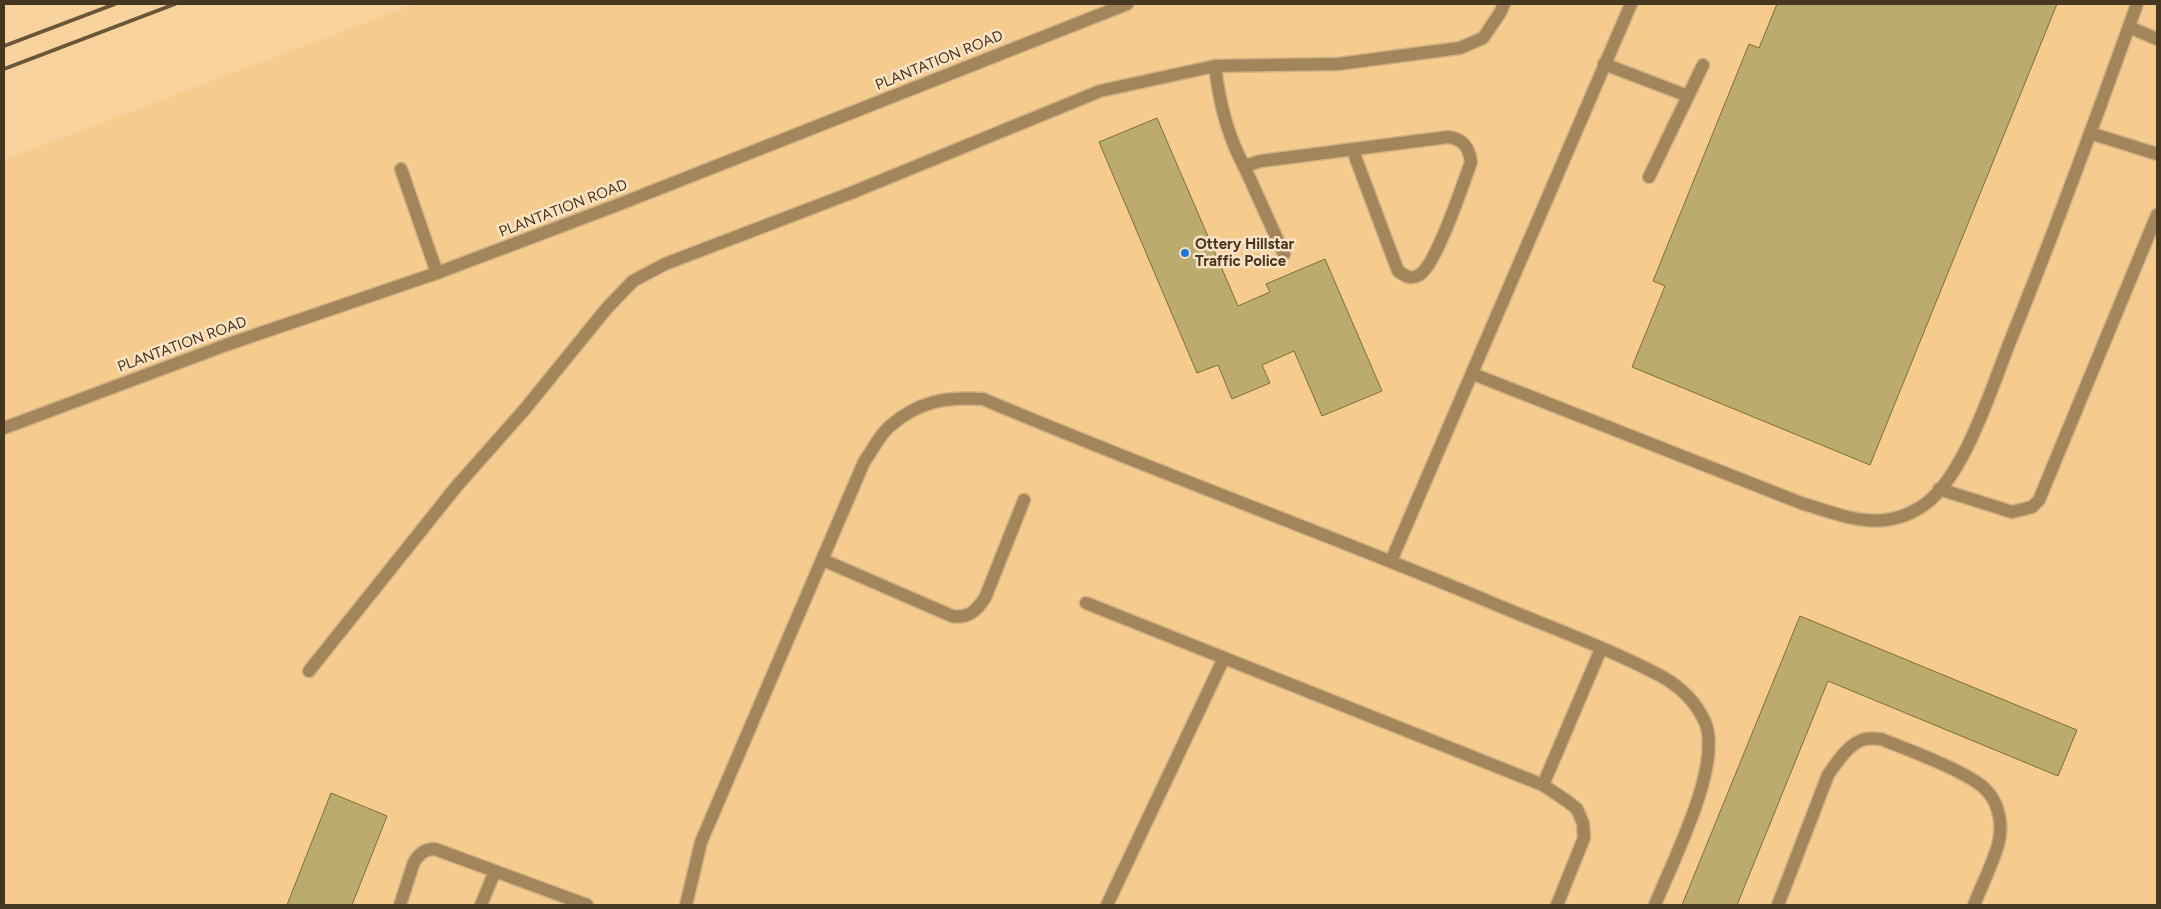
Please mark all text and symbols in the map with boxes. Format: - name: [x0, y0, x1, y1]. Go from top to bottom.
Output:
- street label: PLANTATION ROAD: [872, 26, 1006, 94]
- street label: PLANTATION ROAD: [496, 175, 630, 241]
- place label: Ottery Hillstar Traffic Police: [1195, 235, 1294, 270]
- marker: Ottery Hillstar Traffic Police: [1179, 247, 1191, 259]
- street label: PLANTATION ROAD: [115, 312, 249, 376]

